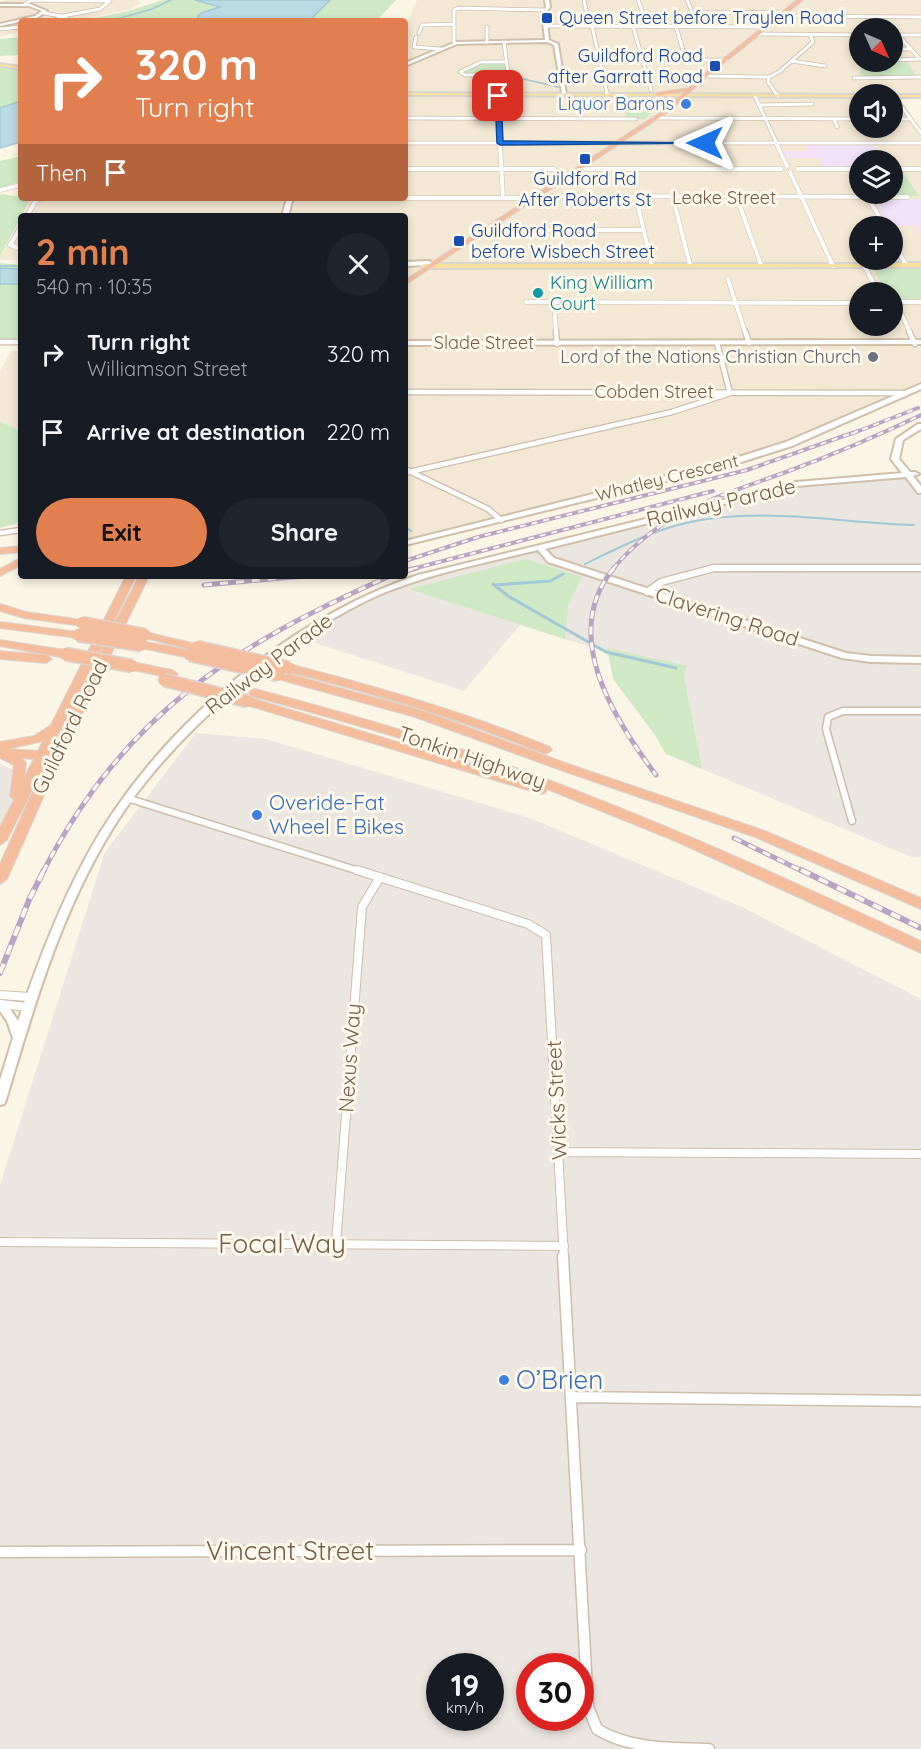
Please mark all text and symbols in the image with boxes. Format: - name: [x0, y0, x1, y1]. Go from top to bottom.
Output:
- place label: Queen Street before Traylen Road: [559, 6, 844, 29]
- marker: Queen Street before Traylen Road: [540, 11, 554, 25]
- north arrow: [849, 18, 903, 72]
- map controls: [849, 18, 903, 336]
- text: 320 m: [135, 38, 258, 91]
- icon: right: [36, 42, 114, 120]
- place label: Guildford Road after Garratt Road: [548, 44, 703, 88]
- marker: Guildford Road after Garratt Road: [708, 59, 722, 73]
- pin: [472, 70, 523, 121]
- icon: arrive: [481, 79, 514, 112]
- button: sound: [849, 84, 903, 138]
- text: Turn right: [135, 90, 254, 124]
- place label: Liquor Barons: [558, 92, 674, 115]
- marker: Liquor Barons: [679, 97, 693, 111]
- position arrow: [673, 111, 737, 175]
- button: layers: [849, 150, 903, 204]
- marker: Guildford Rd After Roberts St: [578, 152, 592, 166]
- icon: arrive: [99, 156, 132, 189]
- text: Then: [36, 159, 87, 187]
- place label: Guildford Rd After Roberts St: [518, 167, 652, 211]
- street label: Leake Street: [672, 186, 776, 209]
- button: +: [849, 216, 903, 270]
- place label: Guildford Road before Wisbech Street: [471, 219, 655, 263]
- text: 2 min: [36, 229, 130, 274]
- button: close: [327, 233, 390, 296]
- marker: Guildford Road before Wisbech Street: [452, 234, 466, 248]
- place label: King William Court: [550, 271, 653, 315]
- text: 540 m · 10:35: [36, 274, 152, 299]
- button: −: [849, 282, 903, 336]
- marker: King William Court: [531, 286, 545, 300]
- text: Turn right: [87, 328, 191, 356]
- street label: Slade Street: [434, 331, 534, 354]
- icon: right: [36, 338, 69, 371]
- text: 320 m: [327, 340, 390, 368]
- place label: Lord of the Nations Christian Church: [560, 345, 861, 368]
- marker: Lord of the Nations Christian Church: [866, 350, 880, 364]
- text: Williamson Street: [87, 356, 248, 381]
- street label: Cobden Street: [594, 380, 714, 403]
- icon: arrive: [36, 416, 69, 449]
- text: Arrive at destination: [87, 418, 305, 446]
- text: 220 m: [326, 418, 390, 446]
- street label: Whatley Crescent: [593, 449, 741, 506]
- street label: Railway Parade: [644, 472, 798, 532]
- button: Exit: [36, 498, 207, 567]
- button: Share: [219, 498, 390, 567]
- street label: Clavering Road: [652, 581, 802, 652]
- street label: Railway Parade: [200, 607, 337, 719]
- street label: Guildford Road: [25, 655, 113, 798]
- street label: Tonkin Highway: [395, 720, 549, 794]
- place label: Overide-Fat Wheel E Bikes: [269, 789, 404, 839]
- marker: Overide-Fat Wheel E Bikes: [250, 808, 264, 822]
- street label: Nexus Way: [332, 1002, 366, 1113]
- street label: Wicks Street: [540, 1040, 572, 1161]
- street label: Focal Way: [218, 1227, 346, 1260]
- place label: O’Brien: [516, 1363, 603, 1396]
- marker: O’Brien: [497, 1373, 511, 1387]
- street label: Vincent Street: [206, 1534, 374, 1567]
- speed limit sign: 30: [516, 1653, 594, 1731]
- text: 19: [451, 1666, 479, 1704]
- text: km/h: [446, 1698, 484, 1717]

